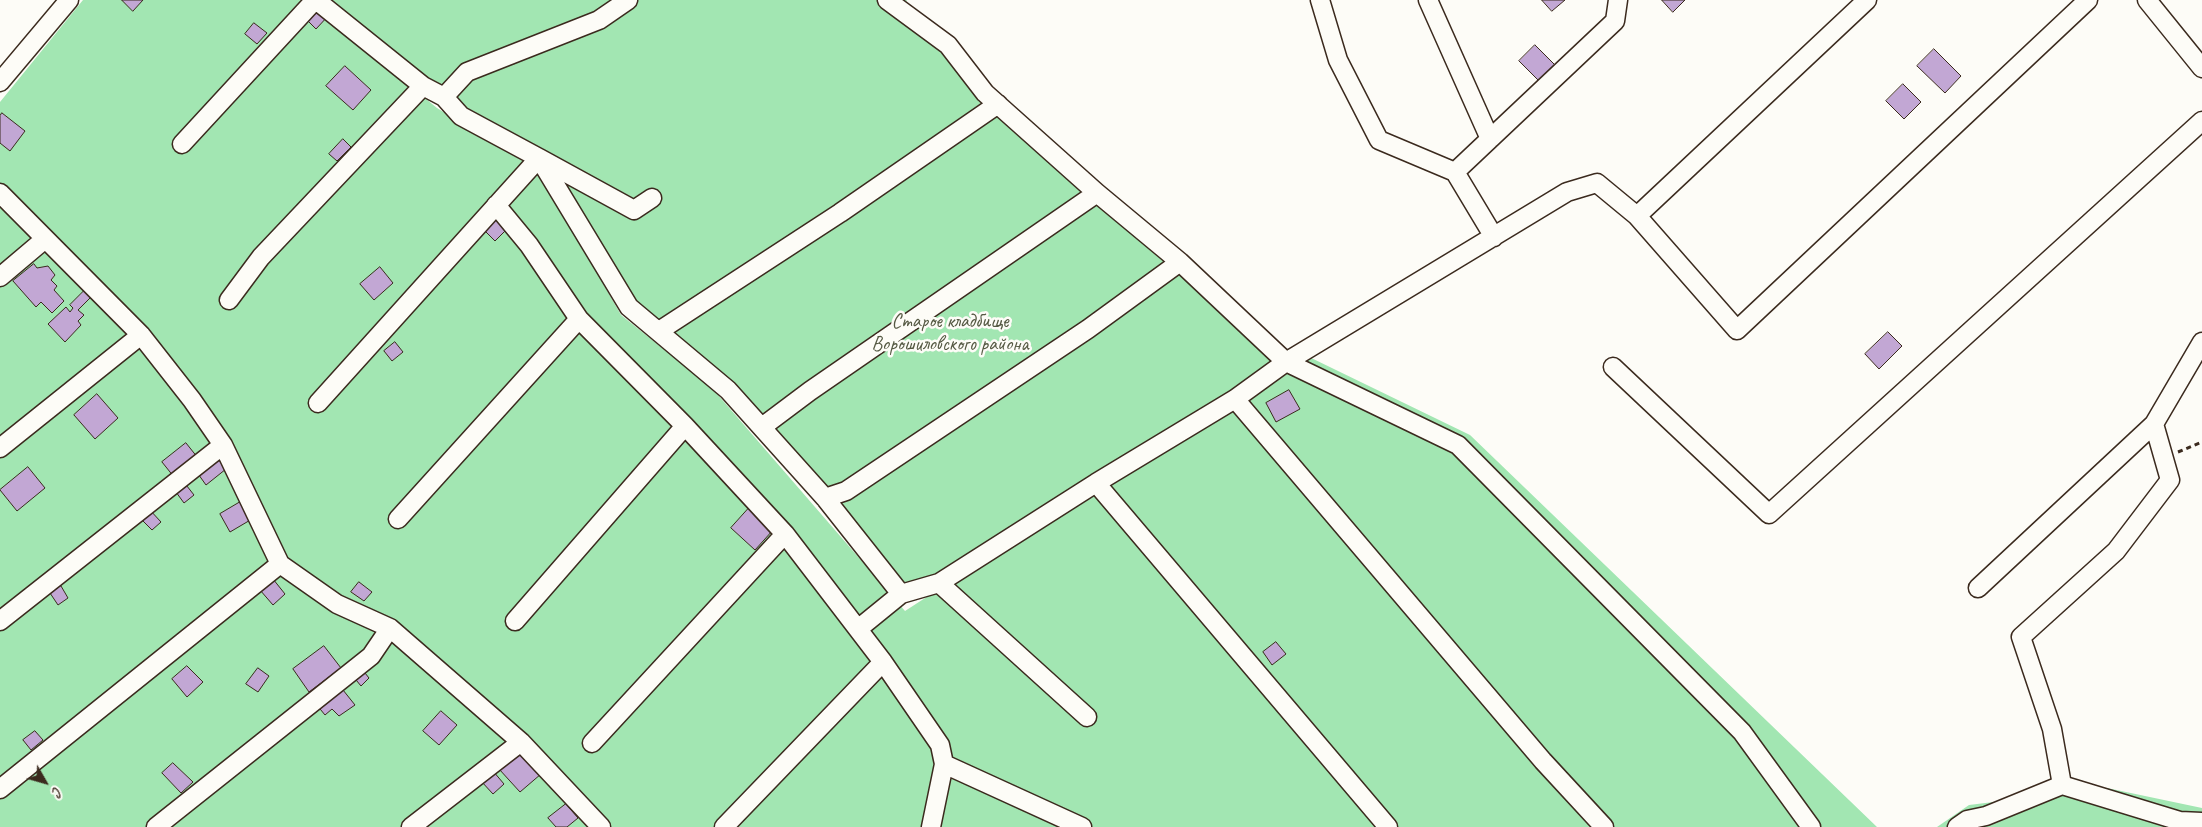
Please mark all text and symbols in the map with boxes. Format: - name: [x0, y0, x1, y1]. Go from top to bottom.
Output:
- park label: Старое кладбище Ворошиловского района: [871, 310, 1029, 357]
- north arrow: [20, 757, 70, 807]
- text: С: [48, 784, 66, 799]

